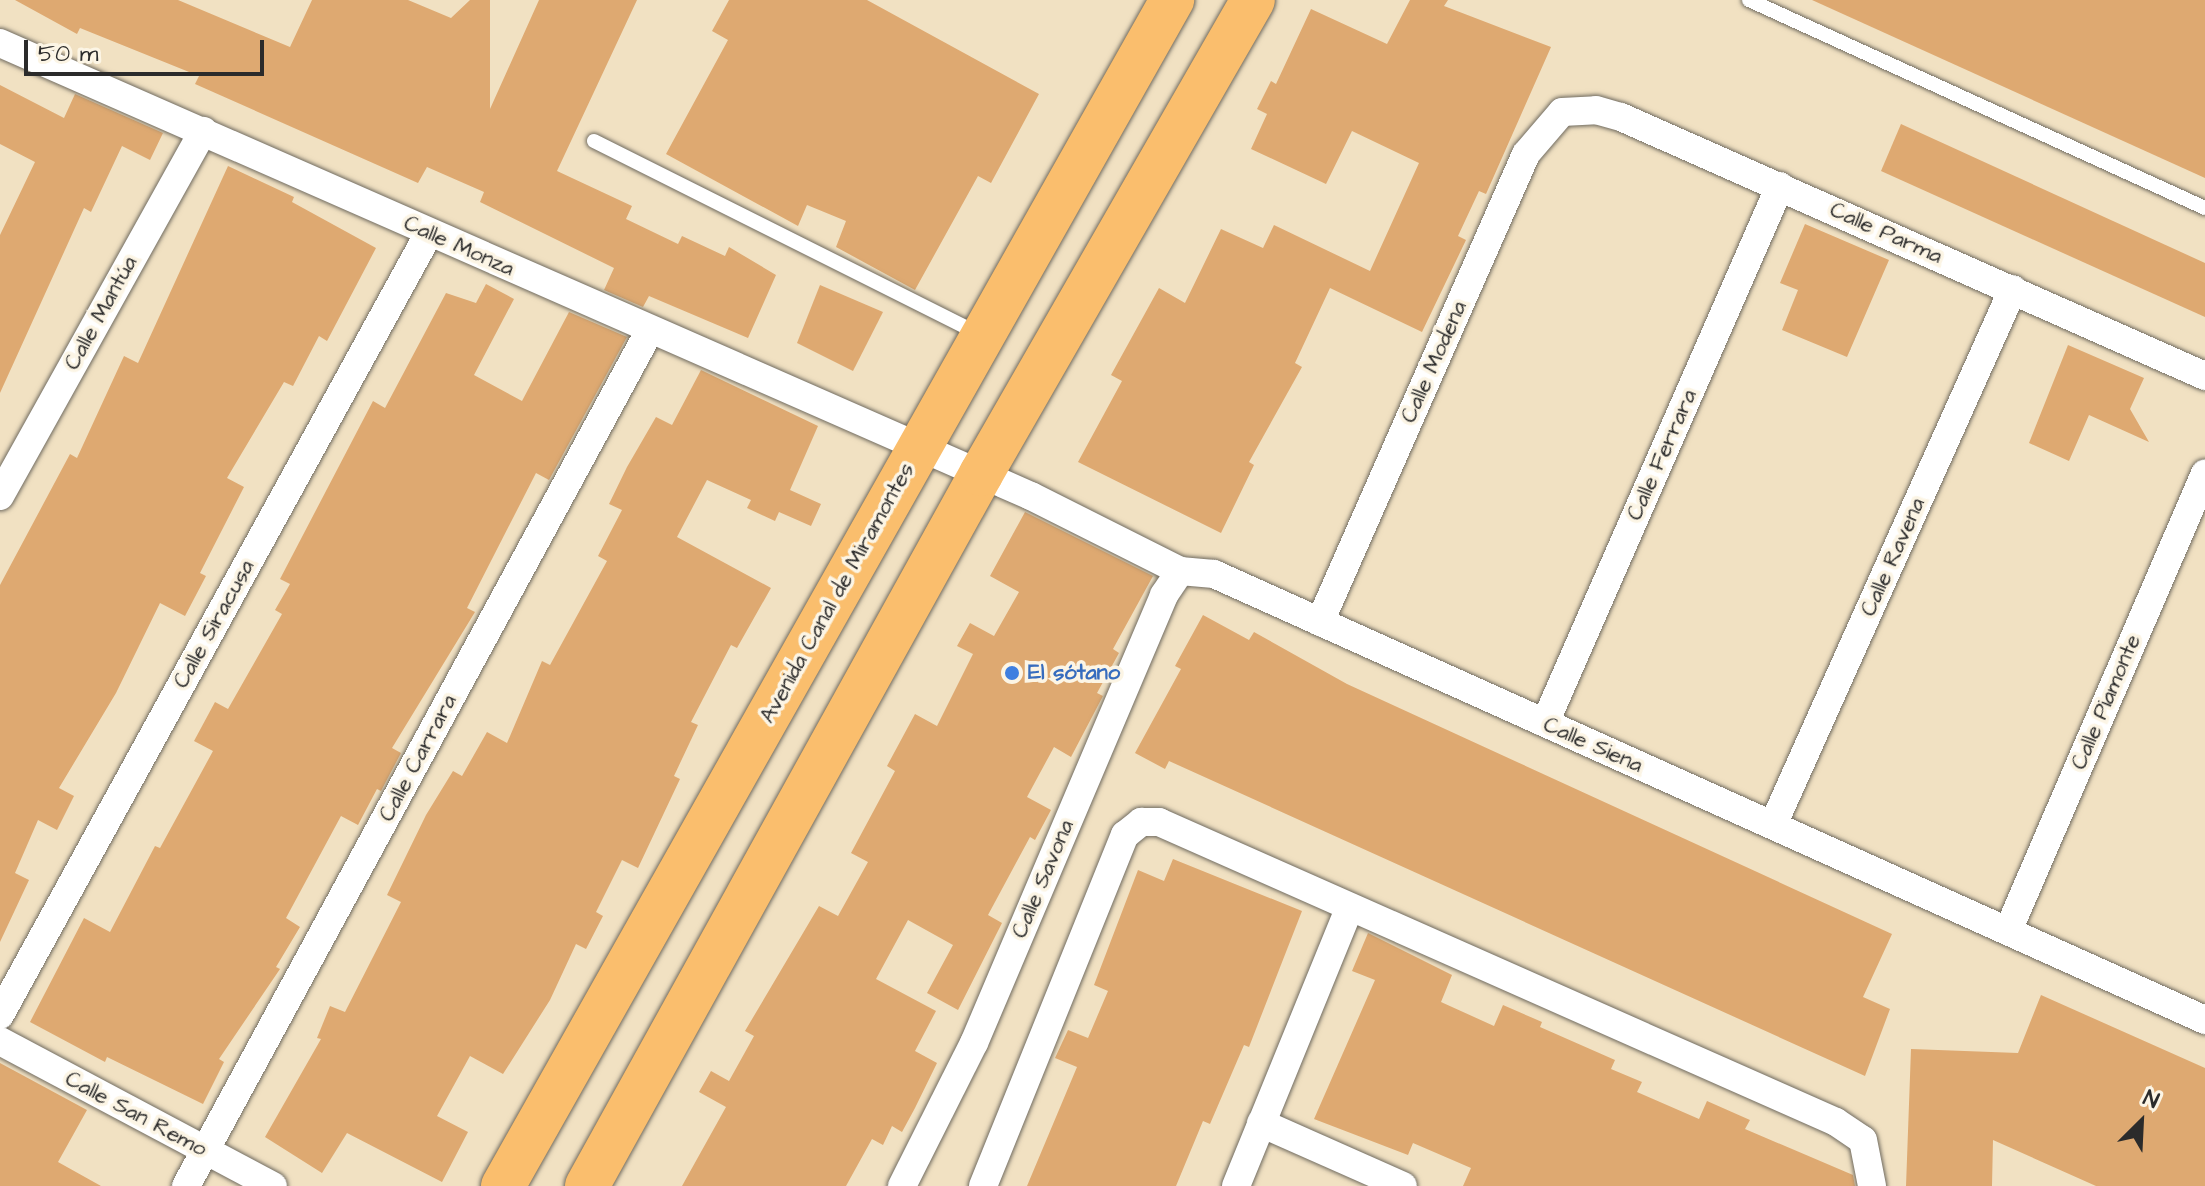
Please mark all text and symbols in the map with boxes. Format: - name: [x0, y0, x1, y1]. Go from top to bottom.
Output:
- scale bar: [28, 24, 268, 74]
- text: 50 m: [38, 37, 98, 71]
- street label: Calle Parma: [1826, 197, 1946, 269]
- street label: Calle Monza: [400, 210, 518, 282]
- street label: Calle Mantúa: [59, 251, 143, 375]
- street label: Calle Modena: [1395, 297, 1473, 427]
- street label: Calle Ferrara: [1621, 386, 1703, 524]
- street label: Avenida Canal de Miramontes: [754, 458, 920, 728]
- street label: Calle Ravena: [1855, 494, 1931, 620]
- street label: Calle Siracusa: [168, 555, 260, 693]
- street label: Calle Piamonte: [2066, 630, 2146, 774]
- place label: El sótano: [1028, 660, 1120, 686]
- marker: El sótano: [1003, 664, 1021, 682]
- street label: Calle Carrara: [373, 690, 463, 826]
- street label: Calle Siena: [1539, 711, 1647, 779]
- street label: Calle Savona: [1006, 816, 1080, 942]
- street label: Calle San Remo: [61, 1066, 211, 1162]
- north arrow: [2101, 1082, 2181, 1162]
- text: N: [2138, 1083, 2164, 1117]

